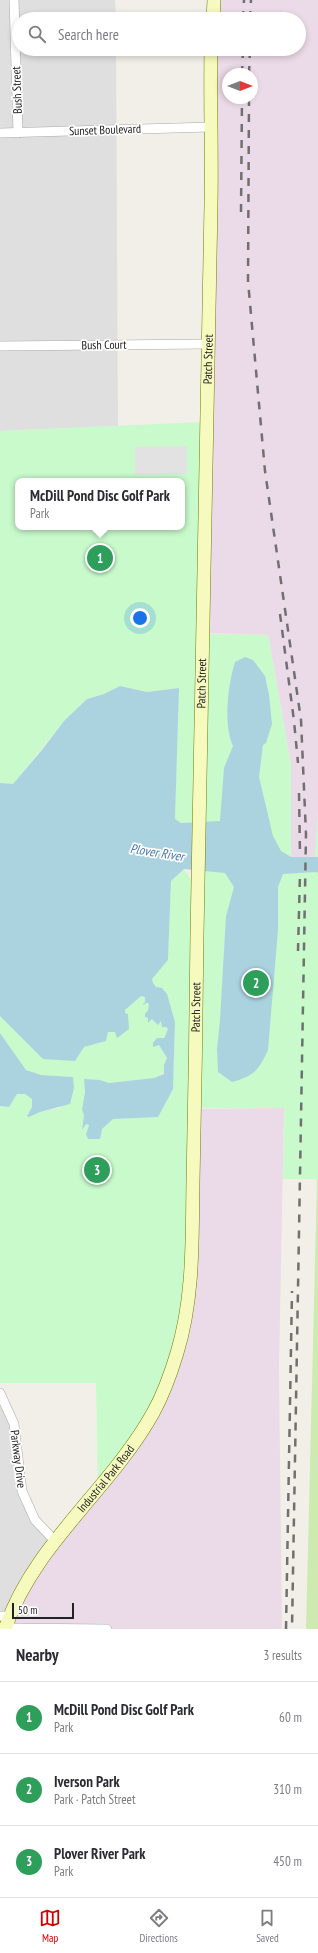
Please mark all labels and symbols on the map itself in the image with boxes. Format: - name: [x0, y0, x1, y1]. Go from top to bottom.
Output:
- street label: Bush Street: [8, 65, 25, 114]
- north arrow: [222, 68, 258, 104]
- street label: Sunset Boulevard: [69, 121, 141, 138]
- street label: Patch Street: [200, 333, 216, 384]
- street label: Bush Court: [81, 337, 127, 352]
- pin: 1: [87, 543, 113, 573]
- your location: [130, 608, 150, 628]
- street label: Patch Street: [193, 657, 209, 709]
- water label: Plover River: [129, 840, 187, 866]
- pin: 2: [243, 968, 269, 998]
- street label: Patch Street: [188, 981, 203, 1032]
- pin: 3: [84, 1155, 110, 1185]
- street label: Parkway Drive: [8, 1429, 29, 1489]
- street label: Industrial Park Road: [74, 1442, 137, 1515]
- scale bar: [12, 1601, 74, 1620]

